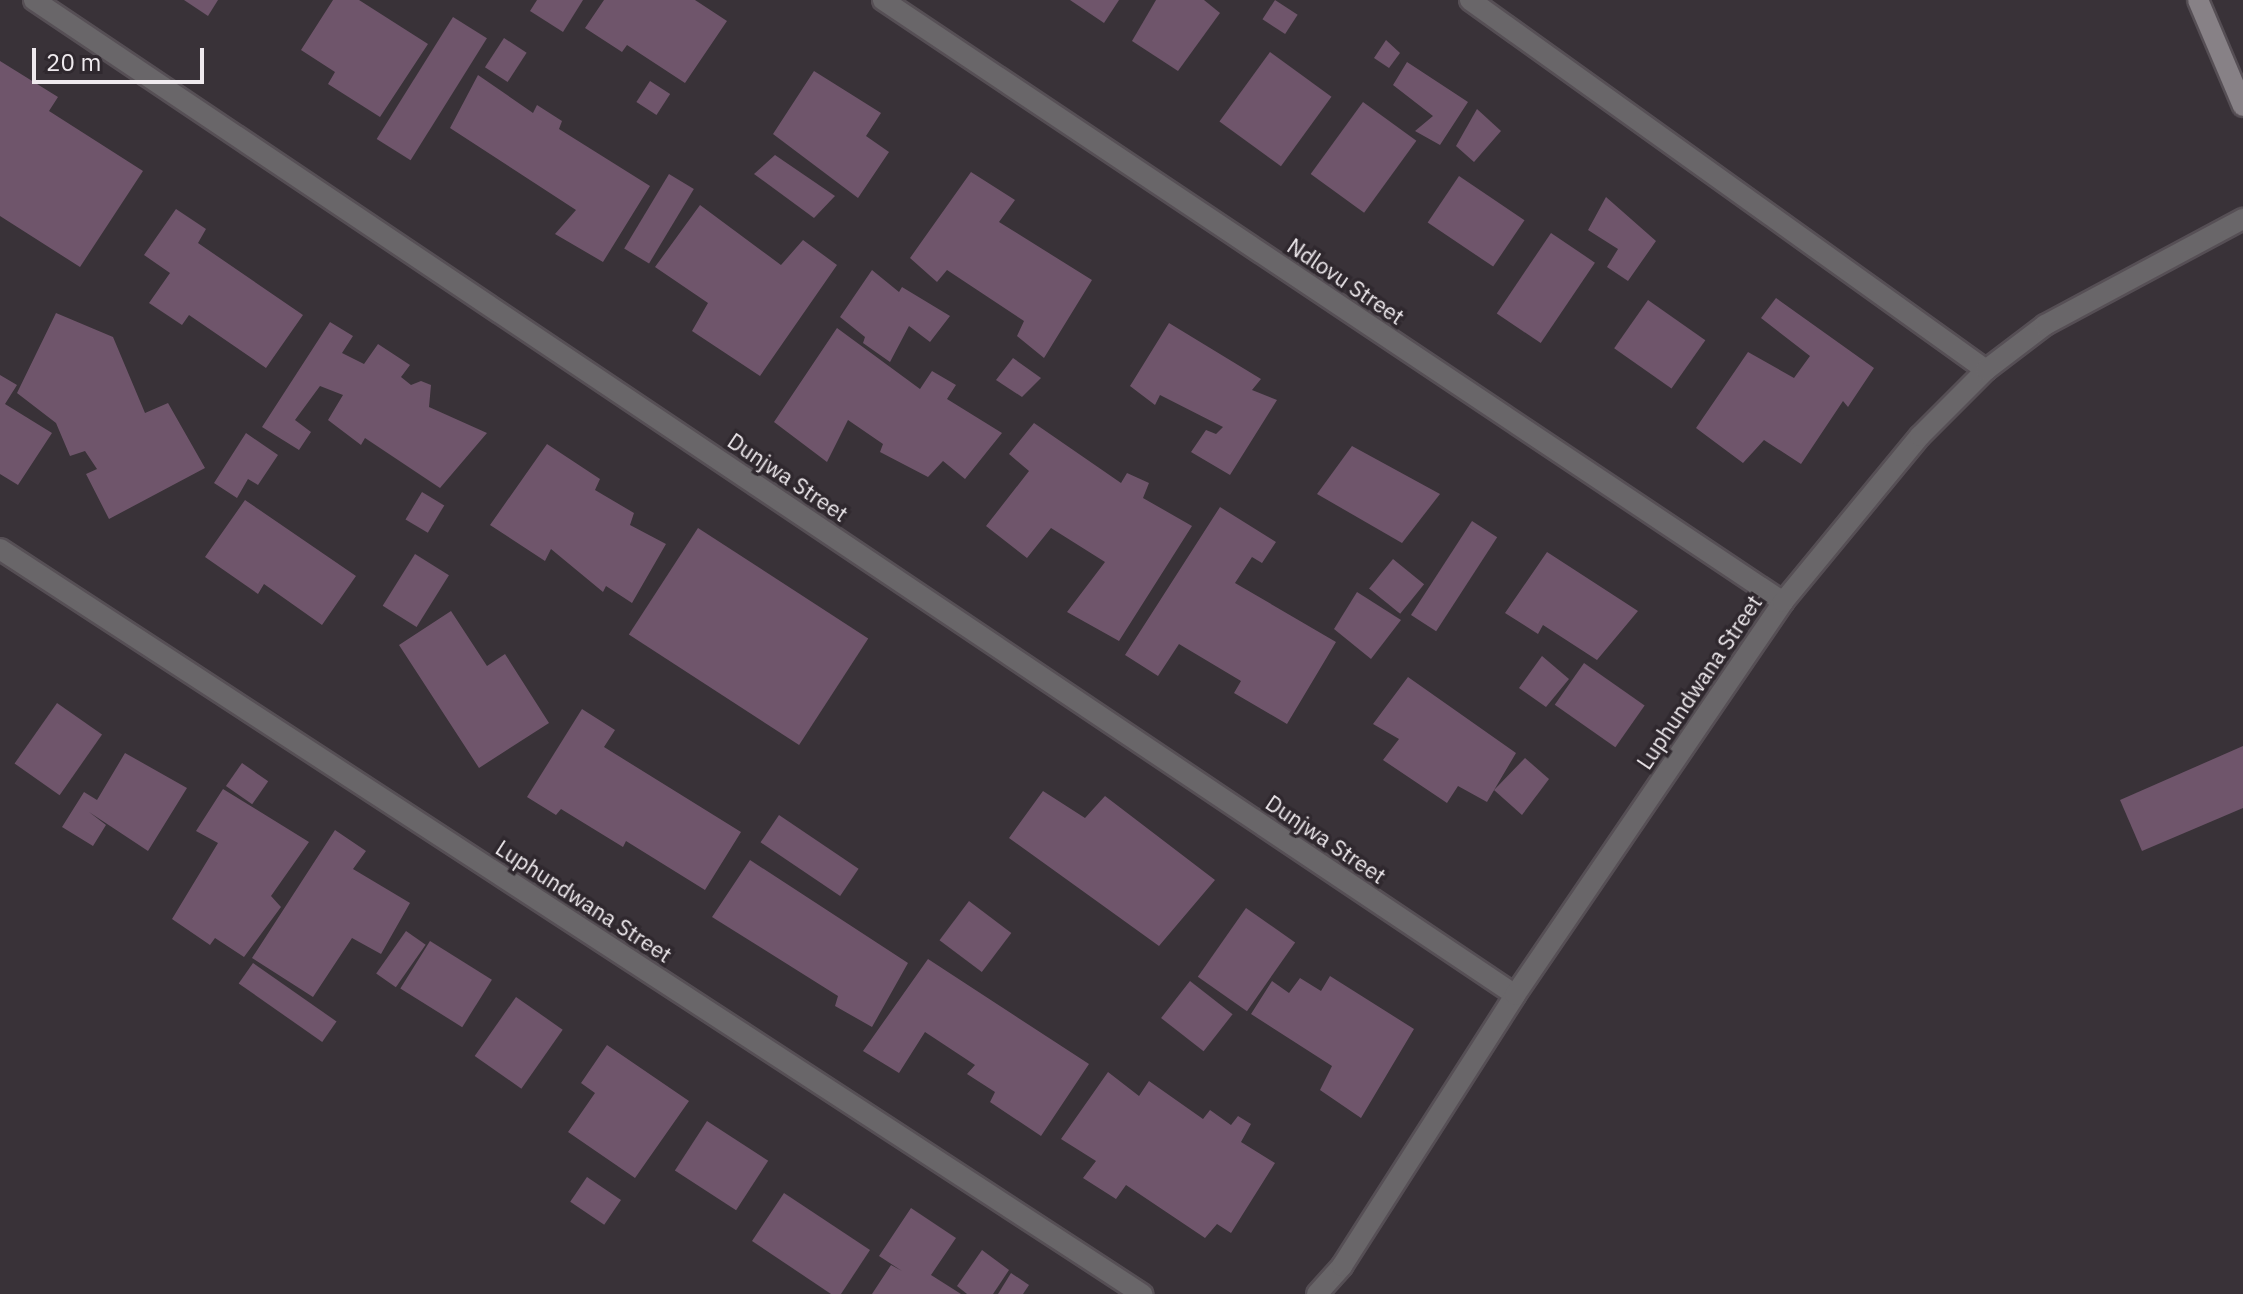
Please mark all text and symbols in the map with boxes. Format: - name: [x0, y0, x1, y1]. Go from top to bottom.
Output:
- scale bar: [36, 32, 208, 82]
- text: 20 m: [46, 46, 101, 78]
- street label: Ndlovu Street: [1283, 232, 1409, 330]
- street label: Dunjwa Street: [723, 427, 853, 527]
- street label: Luphundwana Street: [1631, 590, 1767, 774]
- street label: Dunjwa Street: [1261, 789, 1391, 889]
- street label: Luphundwana Street: [491, 834, 677, 968]

